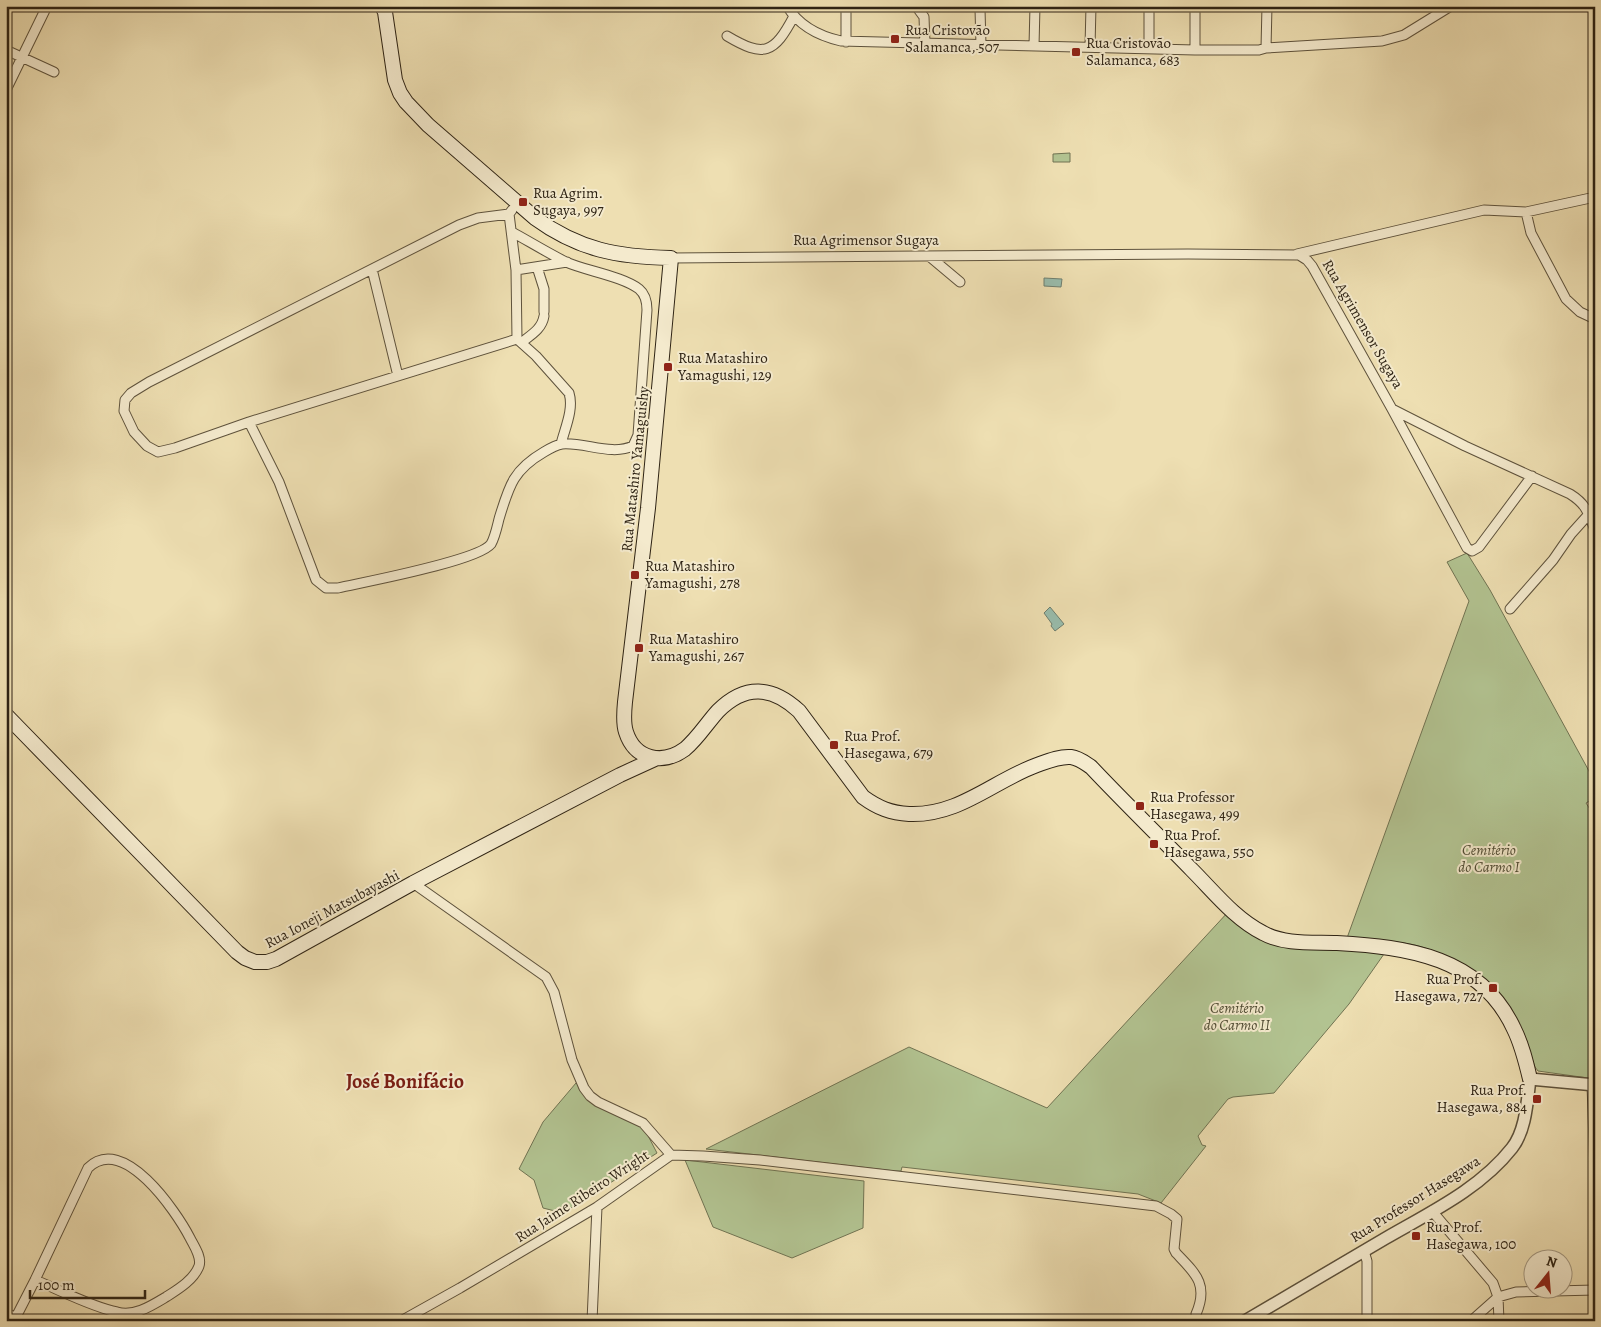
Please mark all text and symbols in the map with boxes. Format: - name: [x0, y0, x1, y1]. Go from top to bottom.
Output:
- place label: Rua Cristovão Salamanca, 507: [905, 20, 1000, 57]
- marker: Rua Cristovão Salamanca, 507: [889, 33, 901, 45]
- place label: Rua Cristovão Salamanca, 683: [1086, 33, 1180, 70]
- marker: Rua Cristovão Salamanca, 683: [1070, 46, 1082, 58]
- place label: Rua Agrim. Sugaya, 997: [533, 183, 604, 220]
- marker: Rua Agrim. Sugaya, 997: [517, 196, 529, 208]
- street label: Rua Agrimensor Sugaya: [793, 230, 939, 250]
- street label: Rua Agrimensor Sugaya: [1318, 256, 1408, 392]
- place label: Rua Matashiro Yamagushi, 129: [677, 348, 772, 385]
- marker: Rua Matashiro Yamagushi, 129: [662, 361, 674, 373]
- street label: Rua Matashiro Yamaguishy: [616, 385, 654, 553]
- place label: Rua Matashiro Yamagushi, 278: [644, 556, 740, 593]
- marker: Rua Matashiro Yamagushi, 278: [629, 569, 641, 581]
- place label: Rua Matashiro Yamagushi, 267: [648, 629, 745, 666]
- marker: Rua Matashiro Yamagushi, 267: [633, 642, 645, 654]
- place label: Rua Prof. Hasegawa, 679: [844, 726, 933, 763]
- marker: Rua Prof. Hasegawa, 679: [828, 739, 840, 751]
- place label: Rua Professor Hasegawa, 499: [1150, 787, 1240, 824]
- marker: Rua Professor Hasegawa, 499: [1134, 800, 1146, 812]
- place label: Rua Prof. Hasegawa, 550: [1164, 825, 1254, 862]
- marker: Rua Prof. Hasegawa, 550: [1148, 838, 1160, 850]
- park label: Cemitério do Carmo I: [1458, 840, 1520, 877]
- street label: Rua Ioneji Matsubayashi: [261, 865, 403, 953]
- place label: Rua Prof. Hasegawa, 727: [1394, 969, 1484, 1006]
- marker: Rua Prof. Hasegawa, 727: [1487, 982, 1499, 994]
- park label: Cemitério do Carmo II: [1204, 998, 1271, 1035]
- district label: José Bonifácio: [346, 1068, 464, 1095]
- place label: Rua Prof. Hasegawa, 884: [1437, 1080, 1527, 1117]
- marker: Rua Prof. Hasegawa, 884: [1531, 1093, 1543, 1105]
- street label: Rua Jaime Ribeiro Wright: [511, 1145, 653, 1247]
- street label: Rua Professor Hasegawa: [1346, 1151, 1484, 1247]
- place label: Rua Prof. Hasegawa, 100: [1426, 1217, 1516, 1254]
- marker: Rua Prof. Hasegawa, 100: [1410, 1230, 1422, 1242]
- north arrow: [1524, 1250, 1574, 1300]
- text: N: [1544, 1251, 1559, 1273]
- scale bar: [30, 1267, 145, 1299]
- text: 100 m: [38, 1275, 75, 1295]

